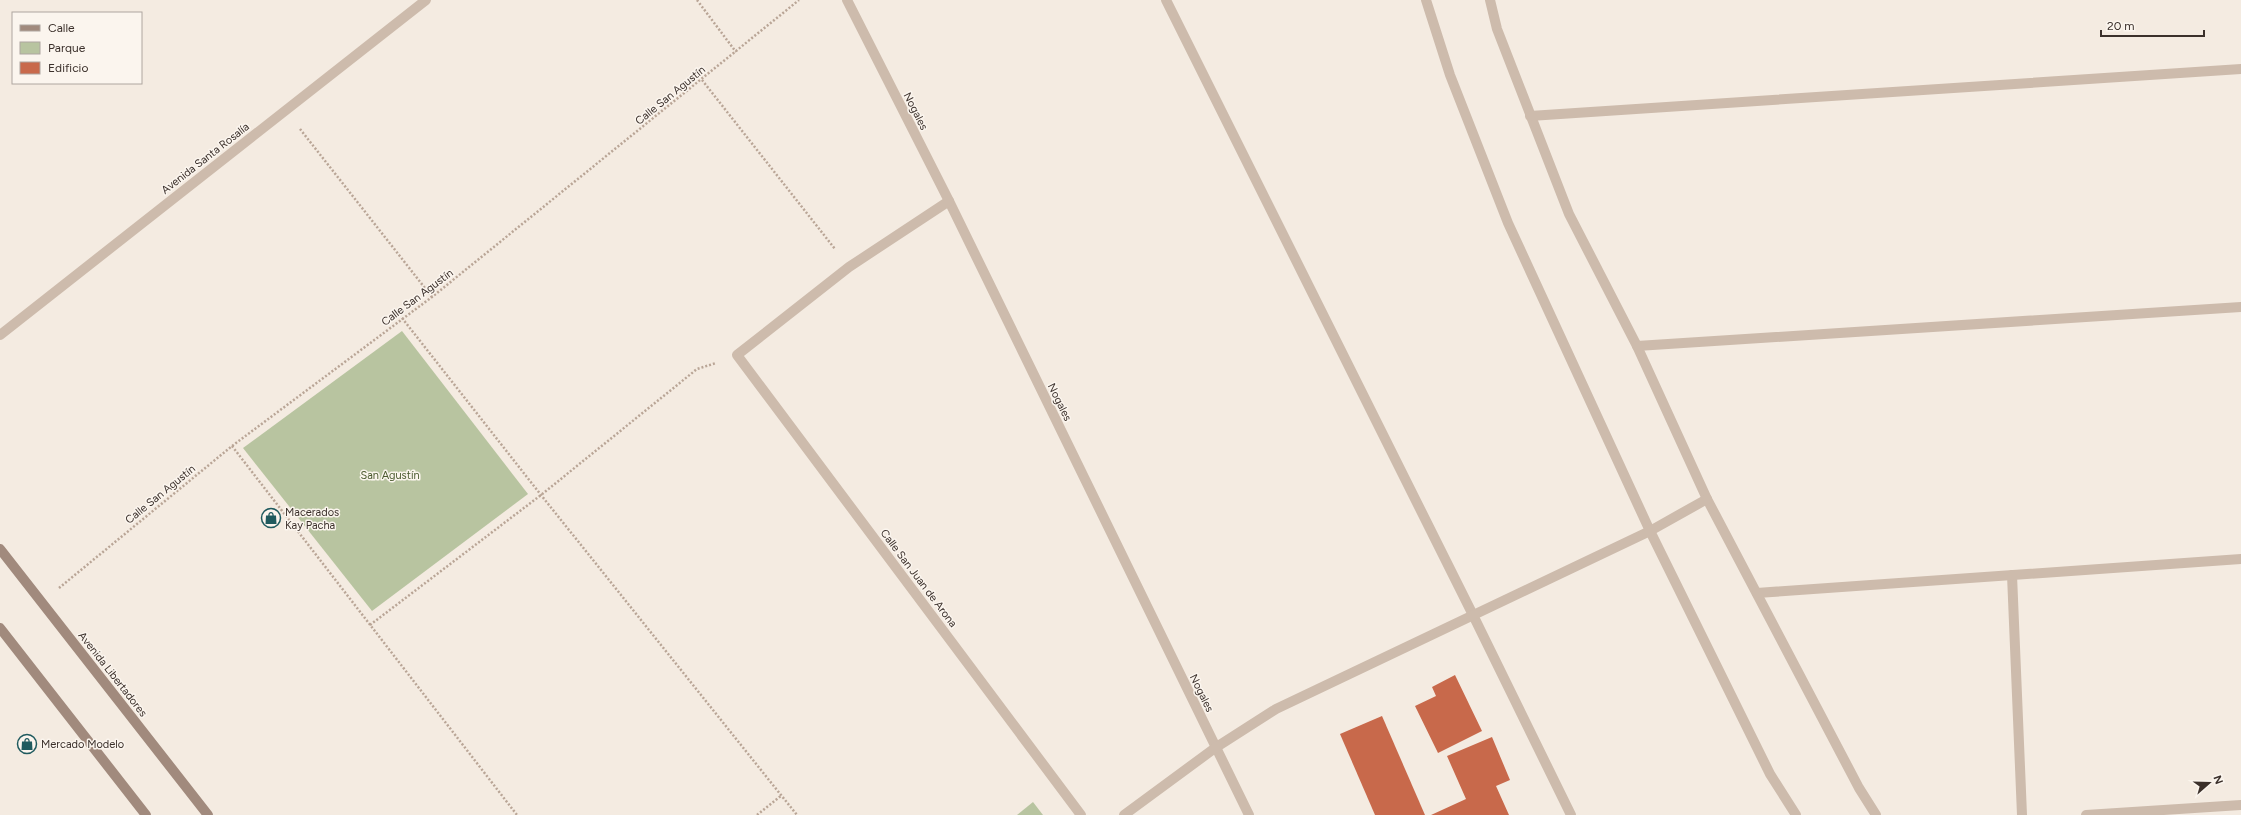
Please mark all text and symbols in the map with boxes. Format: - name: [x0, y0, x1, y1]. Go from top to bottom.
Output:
- legend: [12, 12, 142, 84]
- scale bar: [2101, 12, 2204, 38]
- text: 20 m: [2107, 19, 2135, 33]
- text: Calle: [48, 21, 75, 35]
- text: Parque: [48, 41, 86, 55]
- text: Edificio: [48, 61, 88, 75]
- street label: Calle San Agustín: [633, 63, 708, 128]
- street label: Nogales: [901, 90, 931, 132]
- street label: Avenida Santa Rosalía: [159, 120, 252, 197]
- street label: Calle San Agustín: [379, 266, 456, 329]
- street label: Nogales: [1045, 381, 1074, 423]
- street label: Calle San Agustín: [123, 462, 198, 527]
- park label: San Agustín: [360, 469, 420, 482]
- place label: Macerados Kay Pacha: [285, 506, 339, 532]
- shop icon: Macerados Kay Pacha: [260, 507, 282, 529]
- street label: Calle San Juan de Arona: [878, 527, 960, 630]
- street label: Avenida Libertadores: [75, 629, 150, 719]
- street label: Nogales: [1187, 672, 1216, 714]
- shop icon: Mercado Modelo: [16, 733, 38, 755]
- place label: Mercado Modelo: [41, 738, 124, 751]
- north arrow: [2189, 763, 2229, 803]
- text: N: [2210, 774, 2225, 786]

